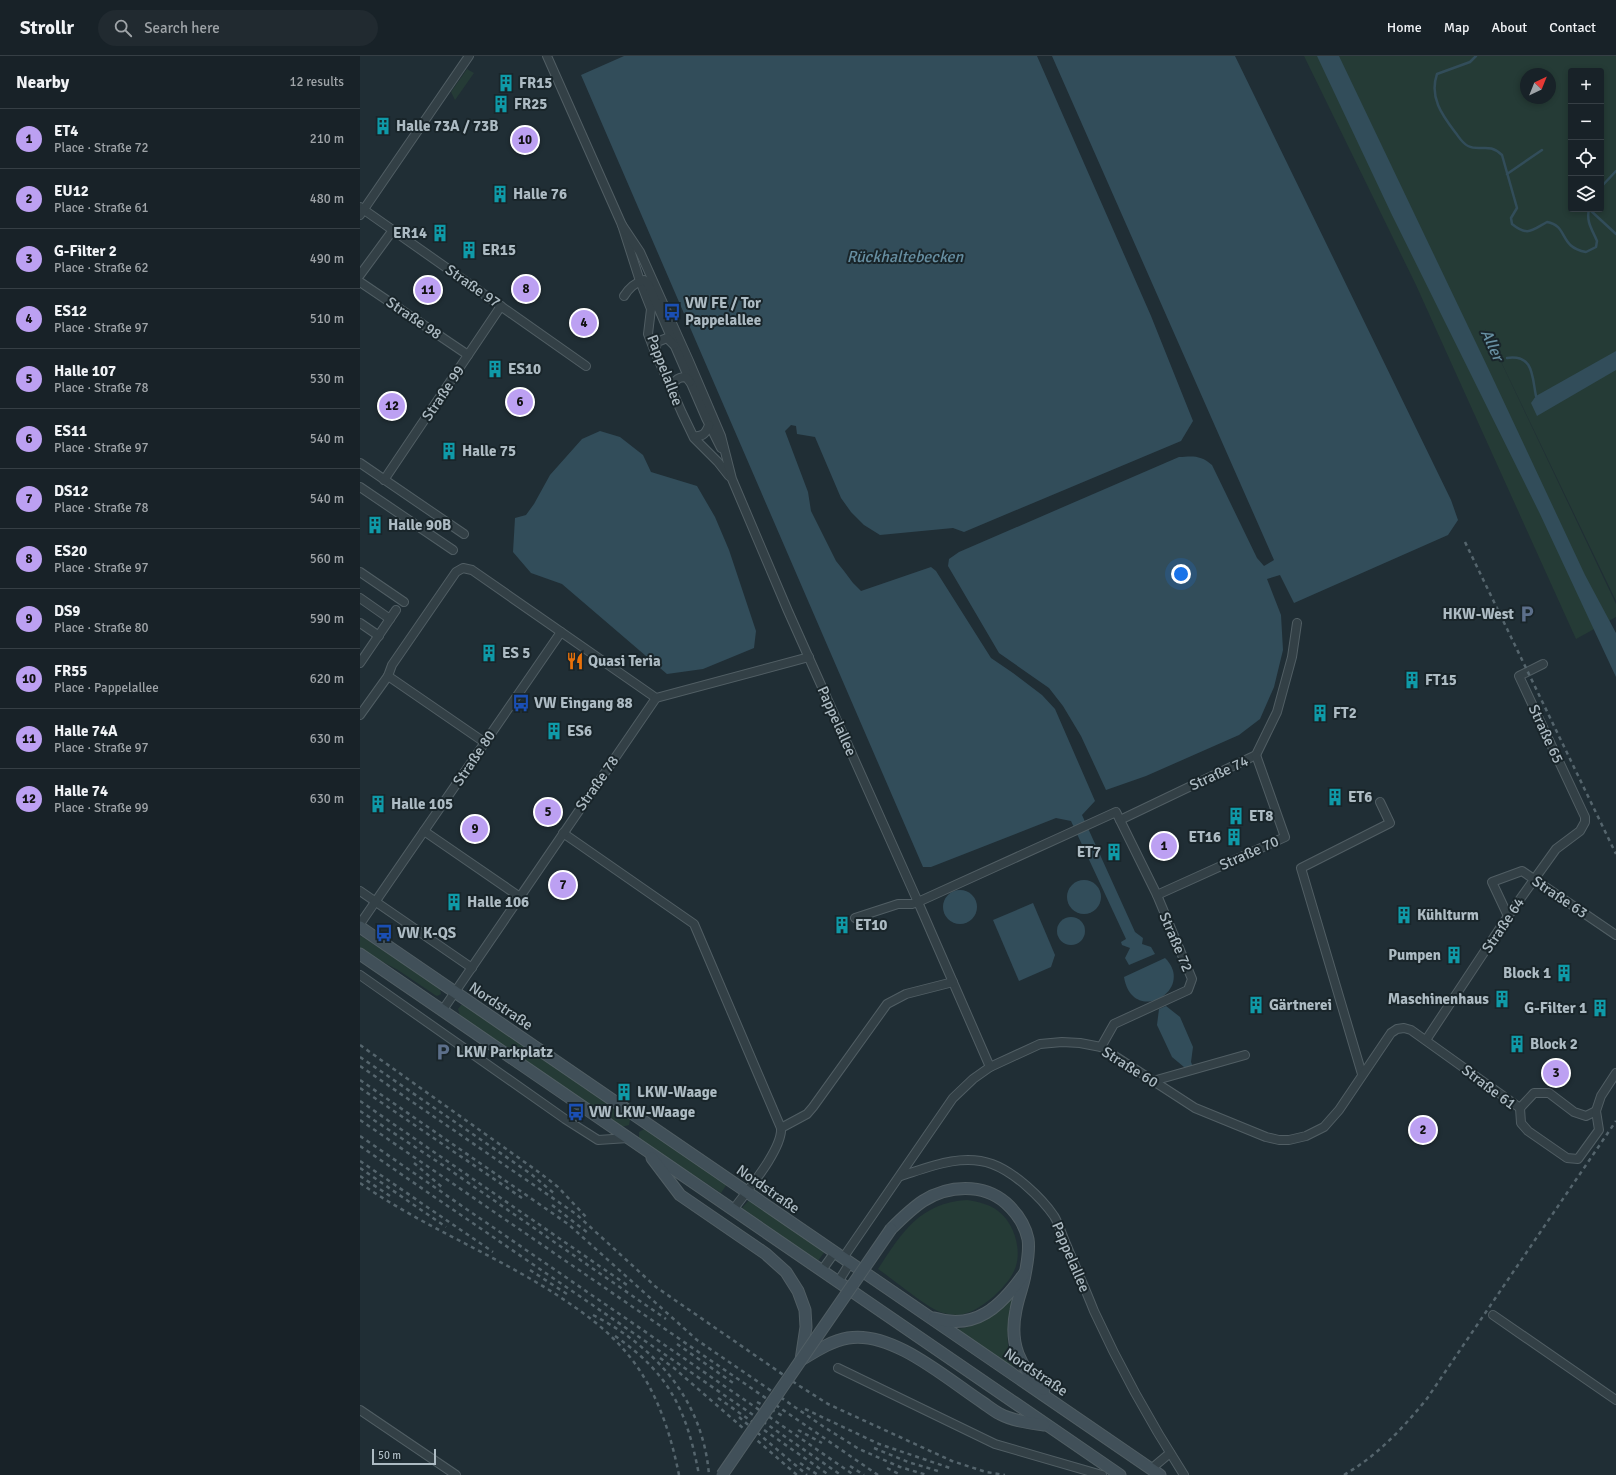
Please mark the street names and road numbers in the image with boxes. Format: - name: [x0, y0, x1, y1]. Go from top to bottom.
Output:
- street label: Straße 97: [442, 261, 504, 311]
- street label: Straße 98: [383, 293, 445, 343]
- street label: Pappelallee: [643, 332, 687, 408]
- street label: Straße 99: [418, 362, 468, 424]
- street label: Pappelallee: [814, 683, 860, 759]
- street label: Straße 65: [1525, 702, 1567, 766]
- street label: Straße 80: [449, 727, 499, 789]
- street label: Straße 78: [572, 752, 622, 814]
- street label: Straße 74: [1187, 752, 1251, 794]
- street label: Straße 70: [1217, 832, 1281, 874]
- street label: Straße 63: [1529, 872, 1591, 922]
- street label: Straße 64: [1478, 894, 1528, 956]
- street label: Straße 72: [1155, 909, 1197, 975]
- street label: Nordstraße: [466, 978, 536, 1034]
- street label: Straße 60: [1099, 1043, 1161, 1091]
- street label: Straße 61: [1458, 1061, 1520, 1113]
- street label: Nordstraße: [733, 1161, 803, 1217]
- street label: Pappelallee: [1048, 1219, 1094, 1295]
- street label: Nordstraße: [1001, 1344, 1071, 1400]

